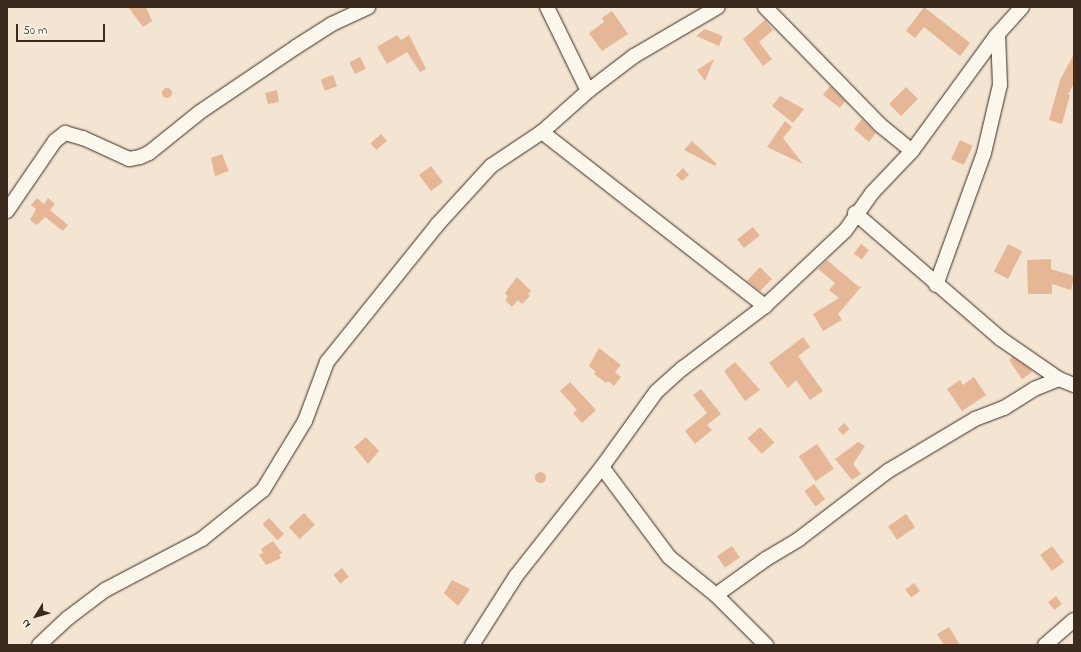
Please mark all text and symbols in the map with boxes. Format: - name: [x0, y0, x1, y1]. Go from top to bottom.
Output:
- scale bar: [18, 16, 107, 42]
- text: 50 m: [23, 22, 47, 40]
- north arrow: [16, 596, 56, 636]
- text: N: [18, 615, 35, 631]

